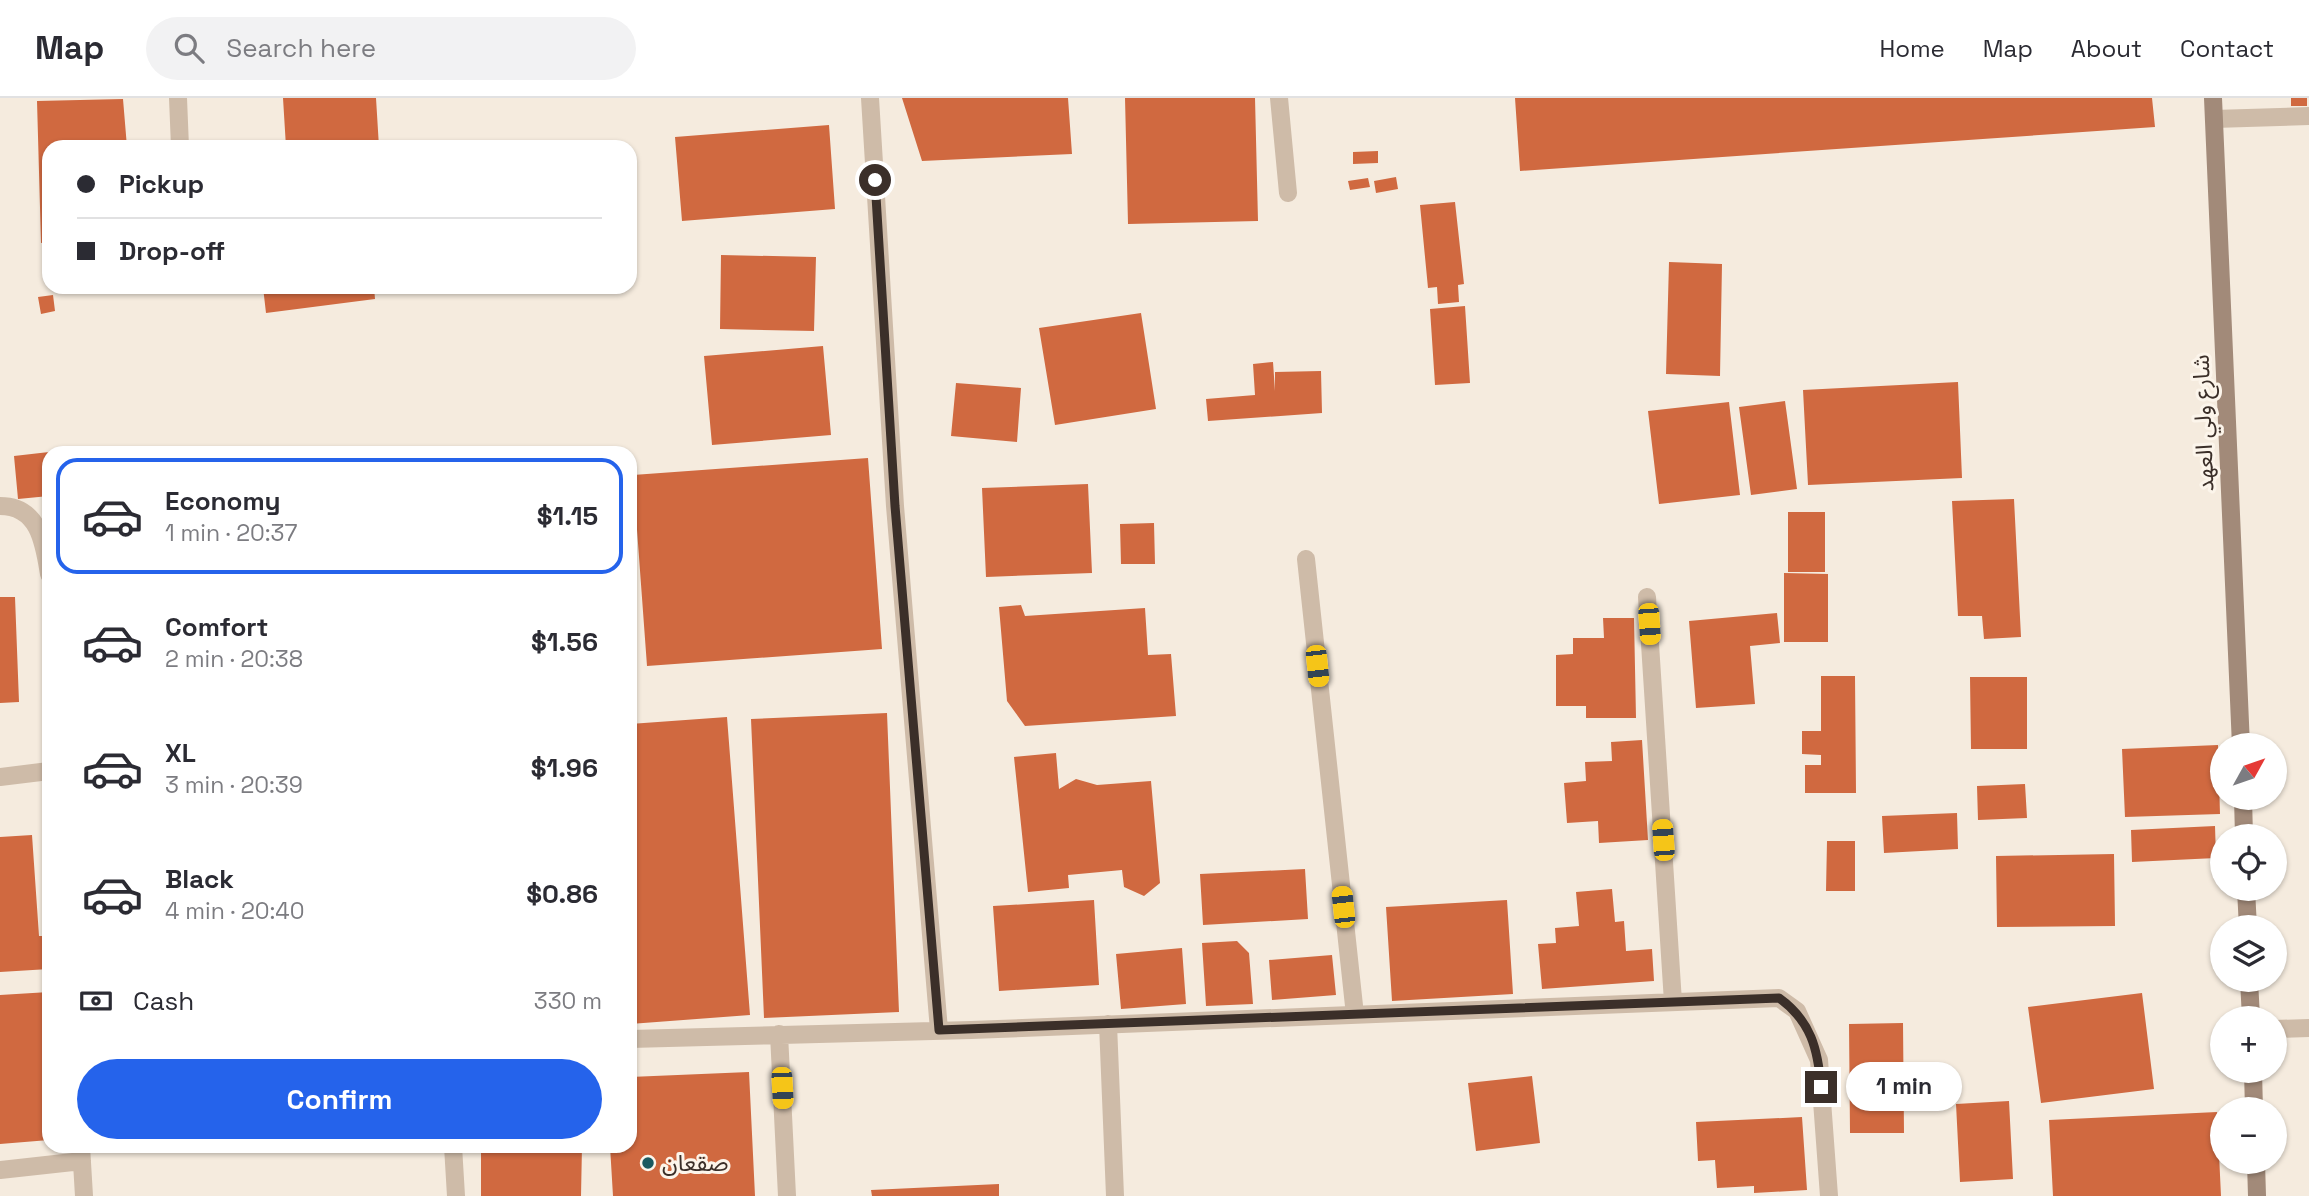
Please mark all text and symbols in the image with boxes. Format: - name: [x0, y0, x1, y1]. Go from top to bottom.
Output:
- search box: [146, 17, 636, 80]
- text: Map: [35, 27, 104, 69]
- icon: search: [170, 29, 208, 67]
- text: Search here: [226, 31, 376, 65]
- text: Home: [1879, 33, 1945, 64]
- text: Map: [1983, 33, 2033, 64]
- text: About: [2071, 33, 2142, 64]
- text: Contact: [2180, 33, 2274, 64]
- route start: [859, 164, 891, 196]
- text: Pickup: [119, 167, 204, 201]
- text: Drop-off: [119, 234, 225, 268]
- street label: شارع ولي العهد: [2186, 354, 2223, 492]
- text: Economy: [165, 484, 281, 518]
- icon: car: [81, 485, 144, 548]
- text: $1.15: [537, 499, 598, 533]
- text: 1 min · 20:37: [165, 518, 297, 548]
- car: [1638, 602, 1661, 646]
- text: Comfort: [165, 610, 268, 644]
- icon: car: [81, 611, 144, 674]
- text: $1.56: [531, 625, 598, 659]
- text: 2 min · 20:38: [165, 644, 303, 674]
- car: [1305, 644, 1330, 688]
- north arrow: [2210, 733, 2287, 810]
- map controls: [2210, 733, 2287, 1174]
- text: XL: [165, 736, 196, 770]
- icon: car: [81, 737, 144, 800]
- text: $1.96: [531, 751, 598, 785]
- text: 3 min · 20:39: [165, 770, 303, 800]
- car: [1652, 818, 1675, 862]
- button: locate: [2210, 824, 2287, 901]
- text: Black: [165, 862, 234, 896]
- icon: car: [81, 863, 144, 926]
- text: $0.86: [526, 877, 598, 911]
- car: [1331, 885, 1356, 929]
- text: 4 min · 20:40: [165, 896, 304, 926]
- button: layers: [2210, 915, 2287, 992]
- icon: cash: [77, 982, 115, 1020]
- text: Cash: [133, 984, 194, 1018]
- text: 330 m: [534, 986, 602, 1016]
- button: +: [2210, 1006, 2287, 1083]
- button: Confirm: [77, 1059, 602, 1139]
- callout: 1 min: [1846, 1062, 1961, 1112]
- car: [771, 1066, 794, 1110]
- route end: [1805, 1071, 1837, 1103]
- text: 1 min: [1876, 1071, 1932, 1101]
- button: −: [2210, 1097, 2287, 1174]
- place label: صقعان: [662, 1148, 729, 1178]
- marker: صقعان: [640, 1155, 656, 1171]

